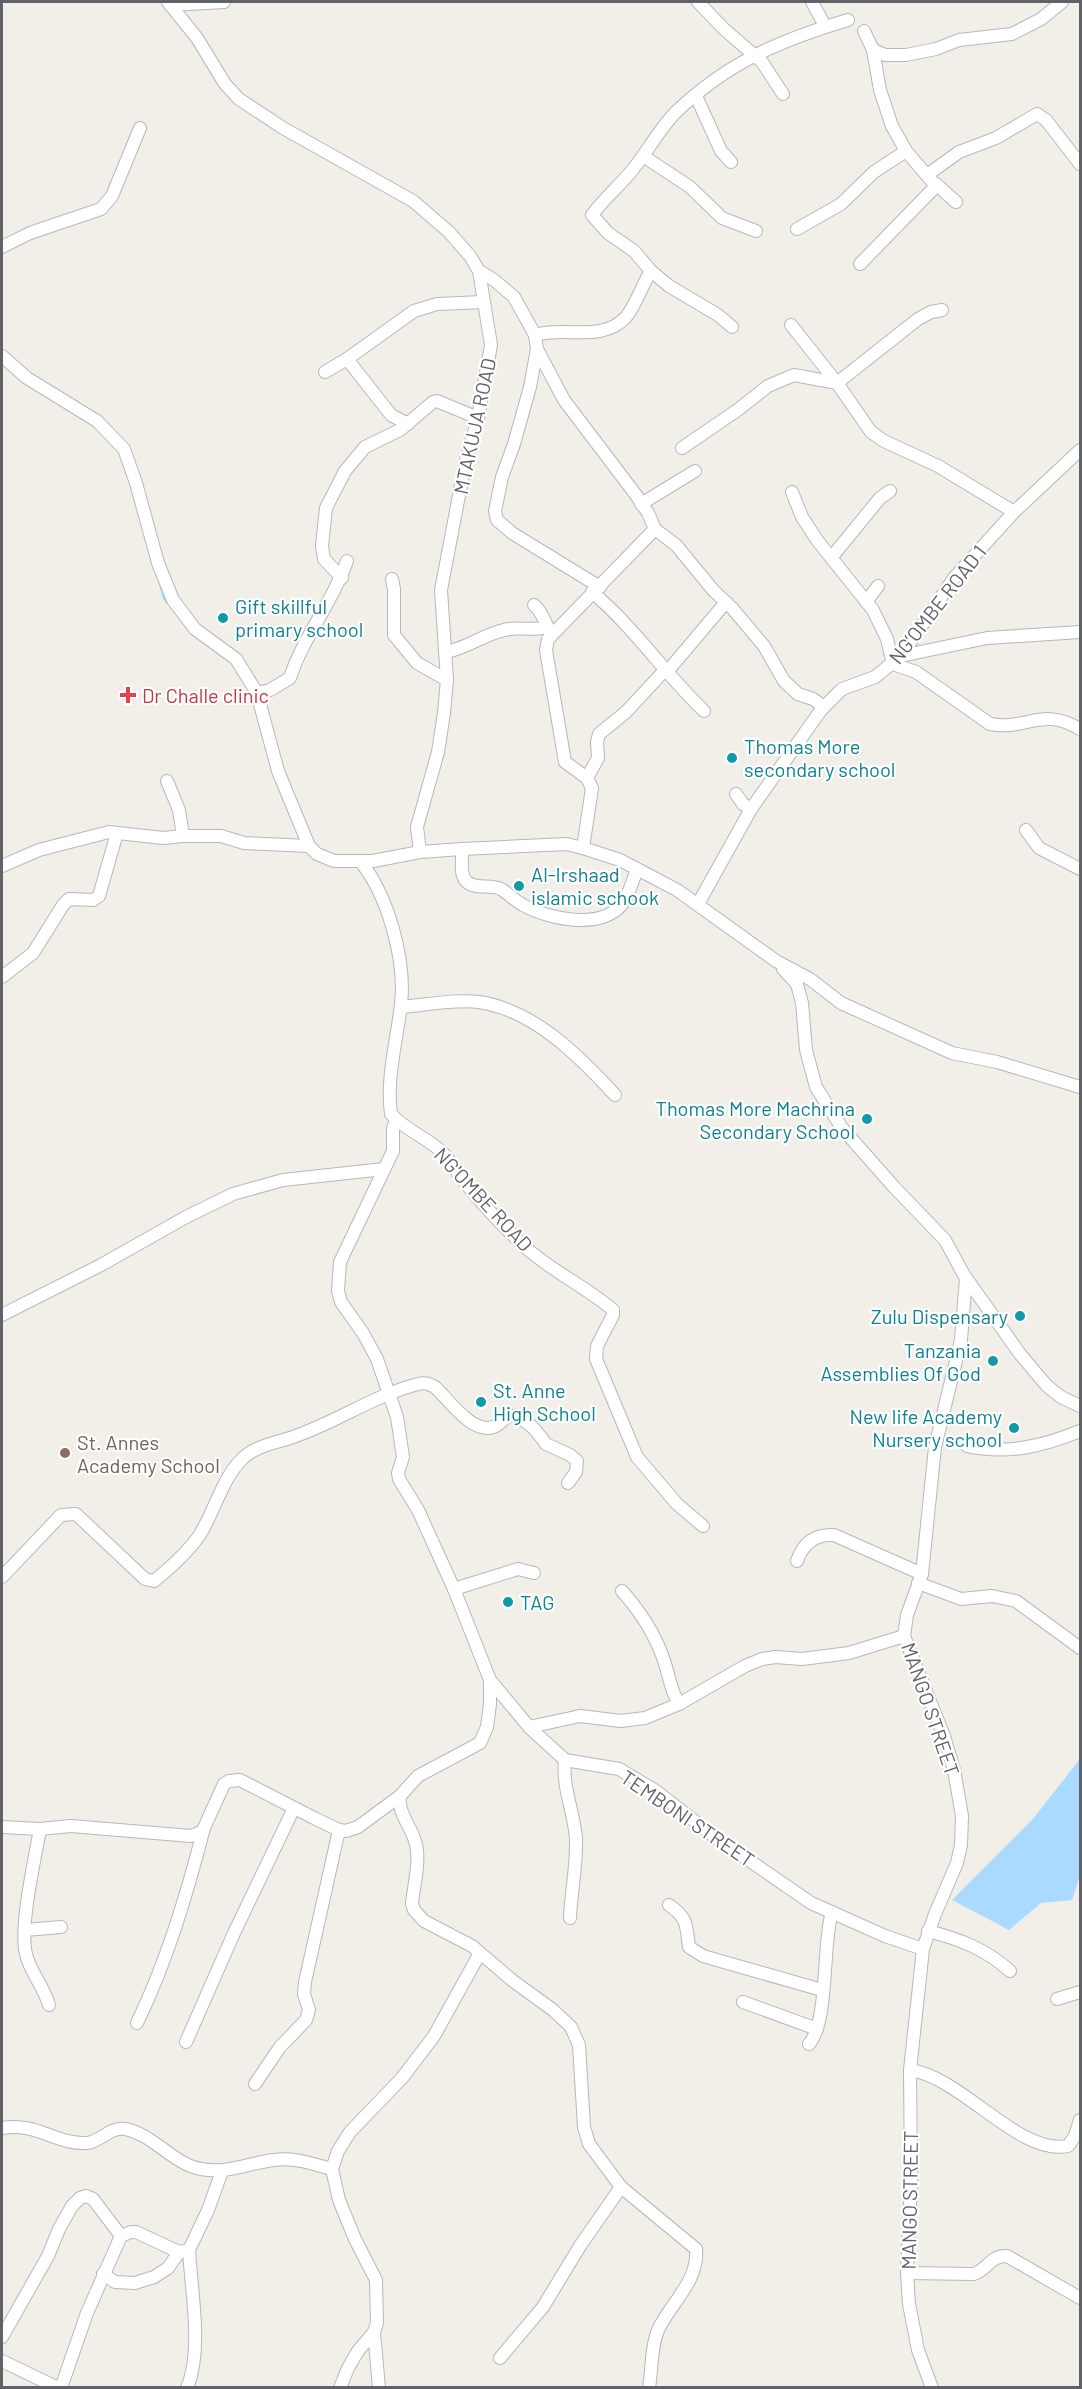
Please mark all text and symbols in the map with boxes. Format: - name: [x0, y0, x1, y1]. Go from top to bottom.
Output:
- street label: MTAKUJA ROAD: [448, 356, 500, 496]
- street label: NG’OMBE ROAD 1: [883, 540, 991, 668]
- place label: Gift skillful primary school: [235, 594, 363, 641]
- marker: Gift skillful primary school: [216, 611, 230, 625]
- place label: Dr Challe clinic: [142, 683, 269, 707]
- marker: Dr Challe clinic: [119, 686, 137, 704]
- place label: Thomas More secondary school: [744, 734, 895, 781]
- marker: Thomas More secondary school: [725, 751, 739, 765]
- place label: Al-Irshaad islamic schook: [531, 862, 659, 909]
- marker: Al-Irshaad islamic schook: [512, 879, 526, 893]
- place label: Thomas More Machrina Secondary School: [656, 1096, 855, 1143]
- marker: Thomas More Machrina Secondary School: [860, 1112, 874, 1126]
- street label: NG'OMBE ROAD: [430, 1142, 538, 1256]
- place label: Zulu Dispensary: [871, 1304, 1008, 1328]
- marker: Zulu Dispensary: [1013, 1309, 1027, 1323]
- place label: Tanzania Assemblies Of God: [820, 1338, 981, 1385]
- marker: Tanzania Assemblies Of God: [986, 1354, 1000, 1368]
- place label: St. Anne High School: [493, 1378, 596, 1425]
- marker: St. Anne High School: [474, 1395, 488, 1409]
- place label: New life Academy Nursery school: [849, 1404, 1002, 1451]
- marker: New life Academy Nursery school: [1007, 1421, 1021, 1435]
- place label: St. Annes Academy School: [77, 1430, 220, 1477]
- marker: St. Annes Academy School: [58, 1446, 72, 1460]
- place label: TAG: [520, 1590, 554, 1614]
- marker: TAG: [501, 1595, 515, 1609]
- street label: MANGO STREET: [897, 1639, 965, 1779]
- street label: TEMBONI STREET: [617, 1764, 759, 1872]
- street label: MANGO STREET: [896, 2130, 922, 2270]

